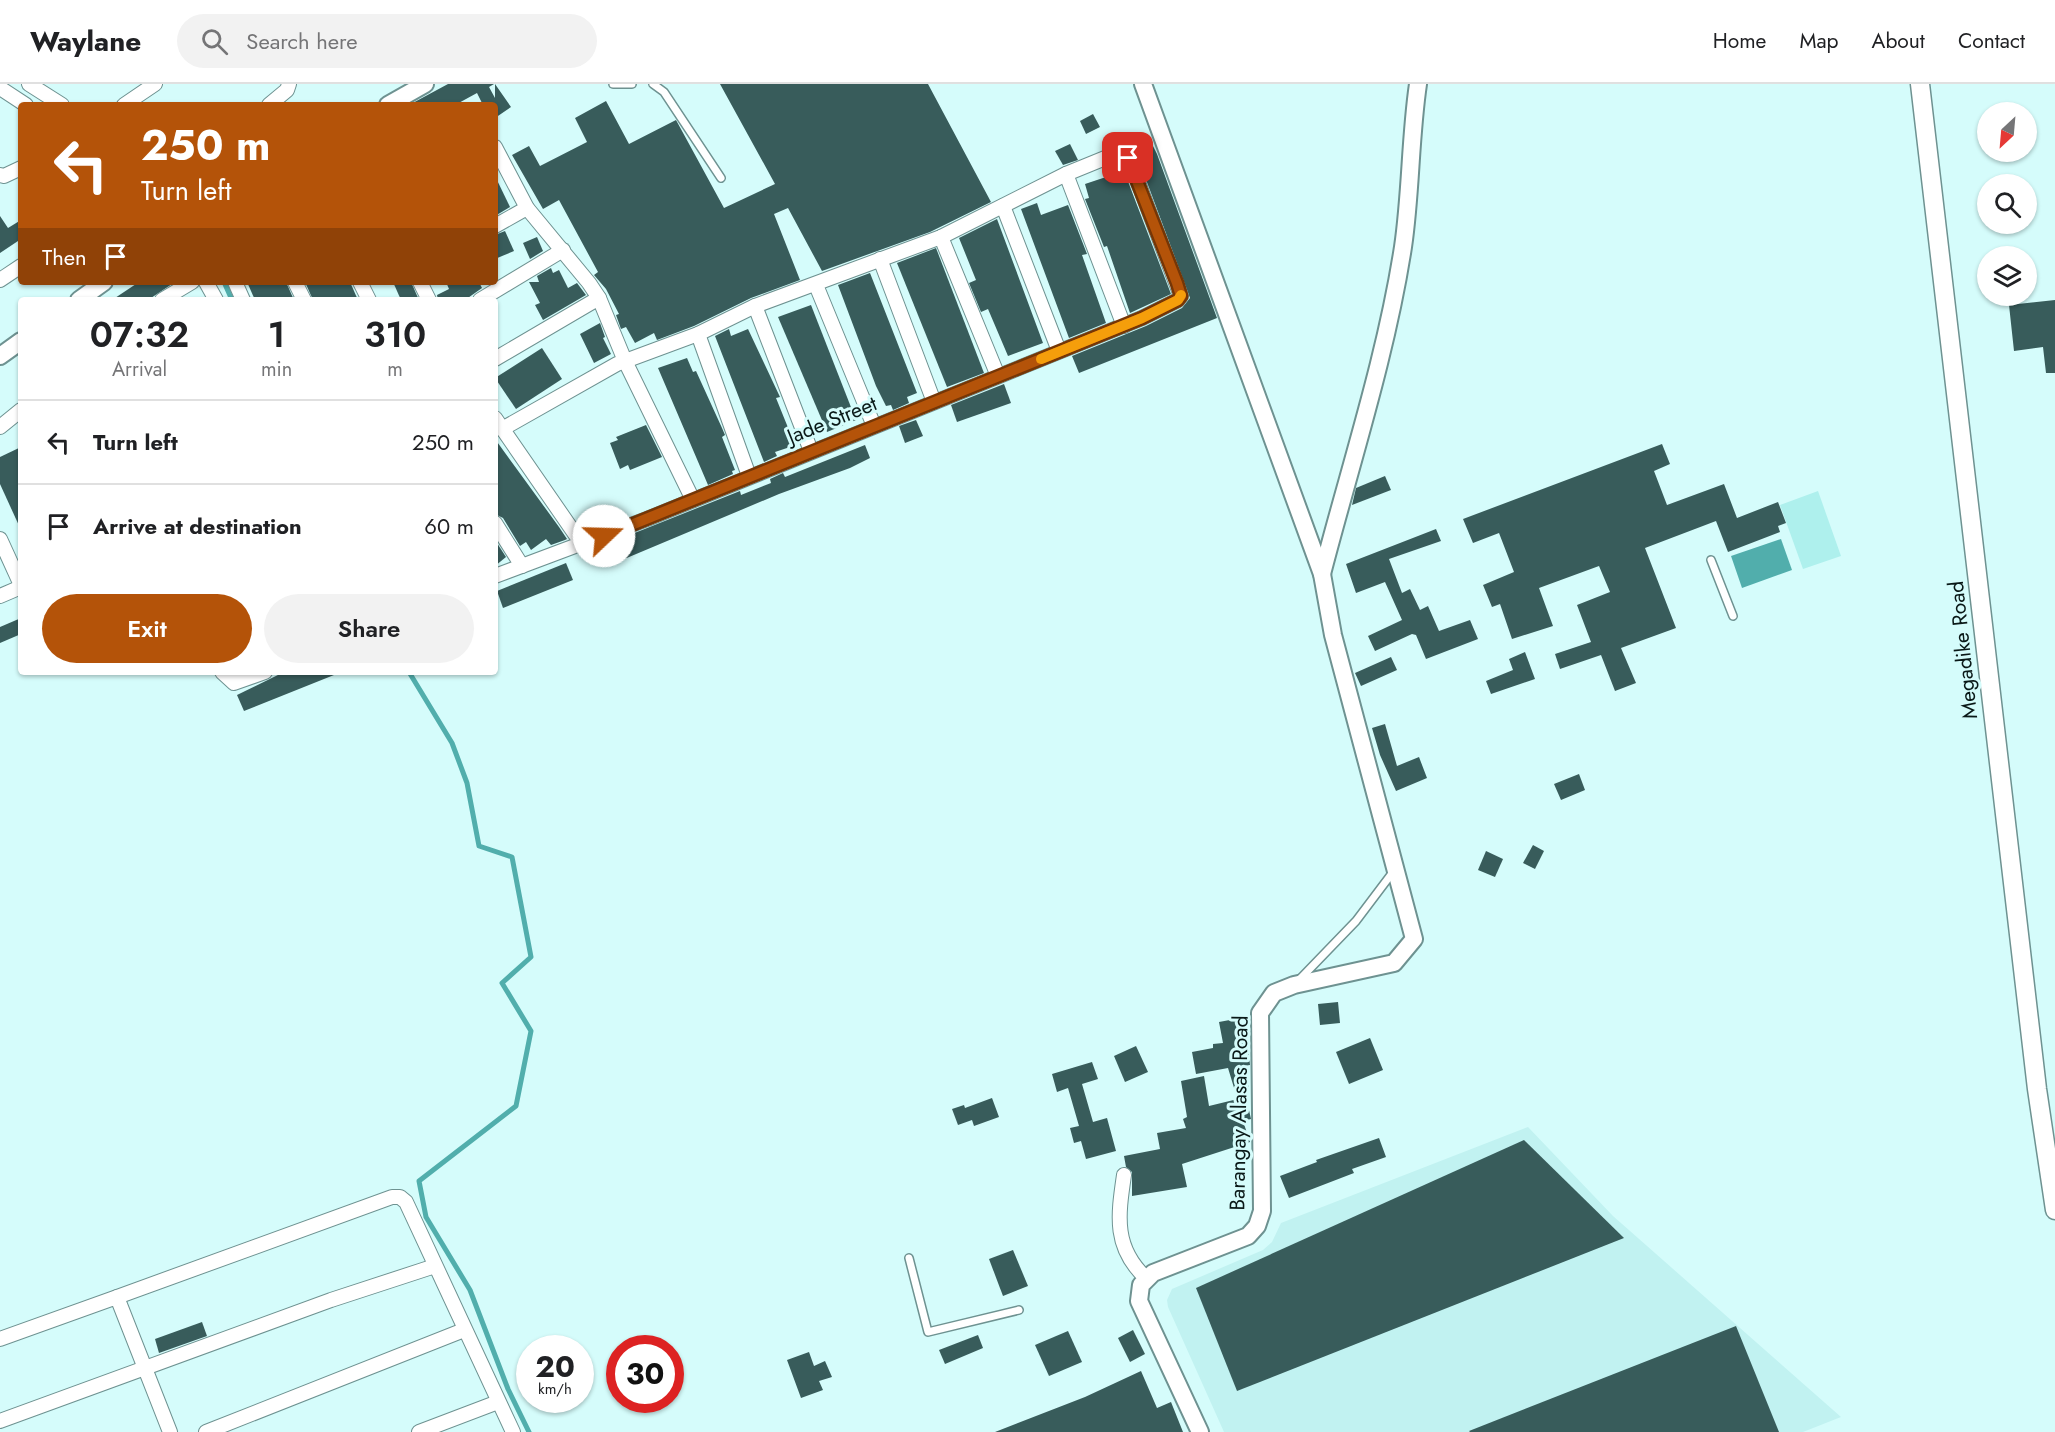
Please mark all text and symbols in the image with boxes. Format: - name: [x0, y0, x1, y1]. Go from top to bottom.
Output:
- search box: [177, 14, 597, 68]
- text: Waylane: [30, 21, 141, 62]
- icon: search: [198, 25, 231, 58]
- text: Search here: [246, 25, 358, 57]
- text: Home: [1713, 26, 1766, 56]
- text: Map: [1799, 26, 1839, 56]
- text: About: [1872, 26, 1925, 56]
- text: Contact: [1958, 26, 2025, 56]
- north arrow: [1977, 102, 2037, 162]
- map controls: [1977, 102, 2037, 306]
- text: 250 m: [141, 115, 271, 176]
- icon: left: [42, 126, 120, 204]
- pin: [1102, 132, 1153, 183]
- icon: arrive: [1111, 141, 1144, 174]
- text: Turn left: [141, 171, 231, 210]
- button: search: [1977, 174, 2037, 234]
- icon: arrive: [99, 240, 132, 273]
- text: Then: [42, 241, 87, 273]
- button: layers: [1977, 246, 2037, 306]
- text: 07:32: [90, 308, 189, 360]
- text: 1: [268, 308, 285, 360]
- text: 310: [364, 308, 426, 360]
- text: Arrival: [112, 355, 167, 384]
- text: min: [261, 355, 292, 384]
- text: m: [387, 355, 403, 384]
- street label: Jade Street: [780, 388, 881, 453]
- icon: left: [42, 426, 75, 459]
- text: Turn left: [93, 426, 178, 458]
- text: 250 m: [412, 426, 474, 458]
- position arrow: [572, 504, 636, 568]
- icon: arrive: [42, 510, 75, 543]
- text: Arrive at destination: [93, 510, 302, 542]
- text: 60 m: [424, 510, 474, 542]
- street label: Megadike Road: [1941, 579, 1985, 721]
- button: Exit: [42, 594, 252, 663]
- button: Share: [264, 594, 474, 663]
- street label: Barangay Alasas Road: [1222, 1015, 1256, 1211]
- speed limit sign: 30: [606, 1335, 684, 1413]
- text: 20: [535, 1345, 575, 1388]
- text: km/h: [538, 1378, 572, 1400]

